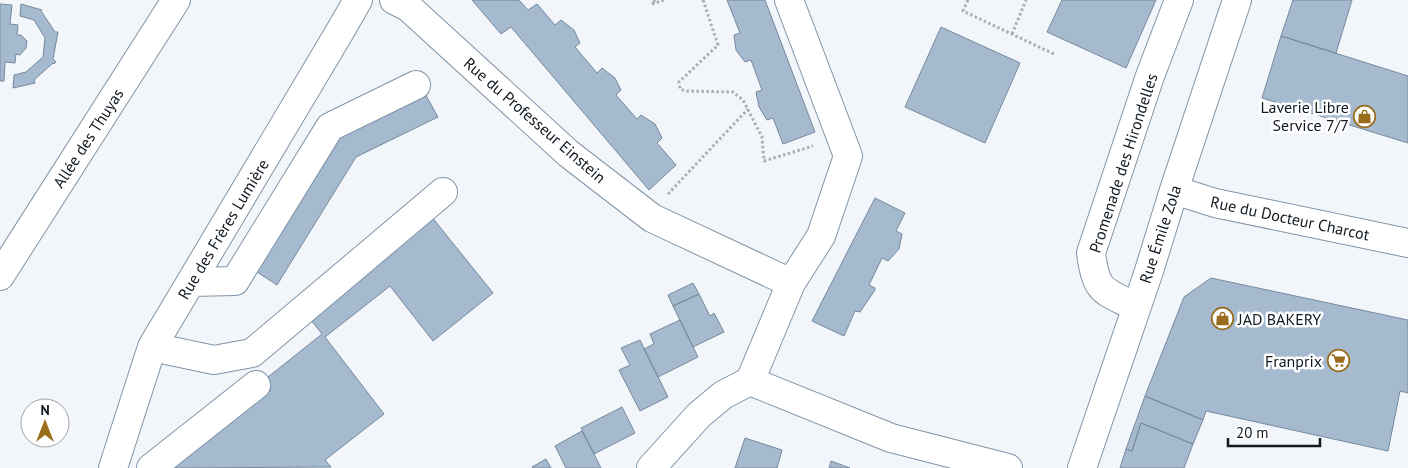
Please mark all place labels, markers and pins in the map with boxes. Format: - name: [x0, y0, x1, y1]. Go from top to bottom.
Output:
- place label: Laverie Libre Service 7/7: [1261, 97, 1349, 135]
- shop icon: Laverie Libre Service 7/7: [1353, 104, 1377, 128]
- shop icon: JAD BAKERY: [1210, 307, 1234, 331]
- place label: JAD BAKERY: [1237, 309, 1321, 329]
- supermarket icon: Franprix: [1326, 349, 1350, 373]
- place label: Franprix: [1265, 351, 1322, 371]

